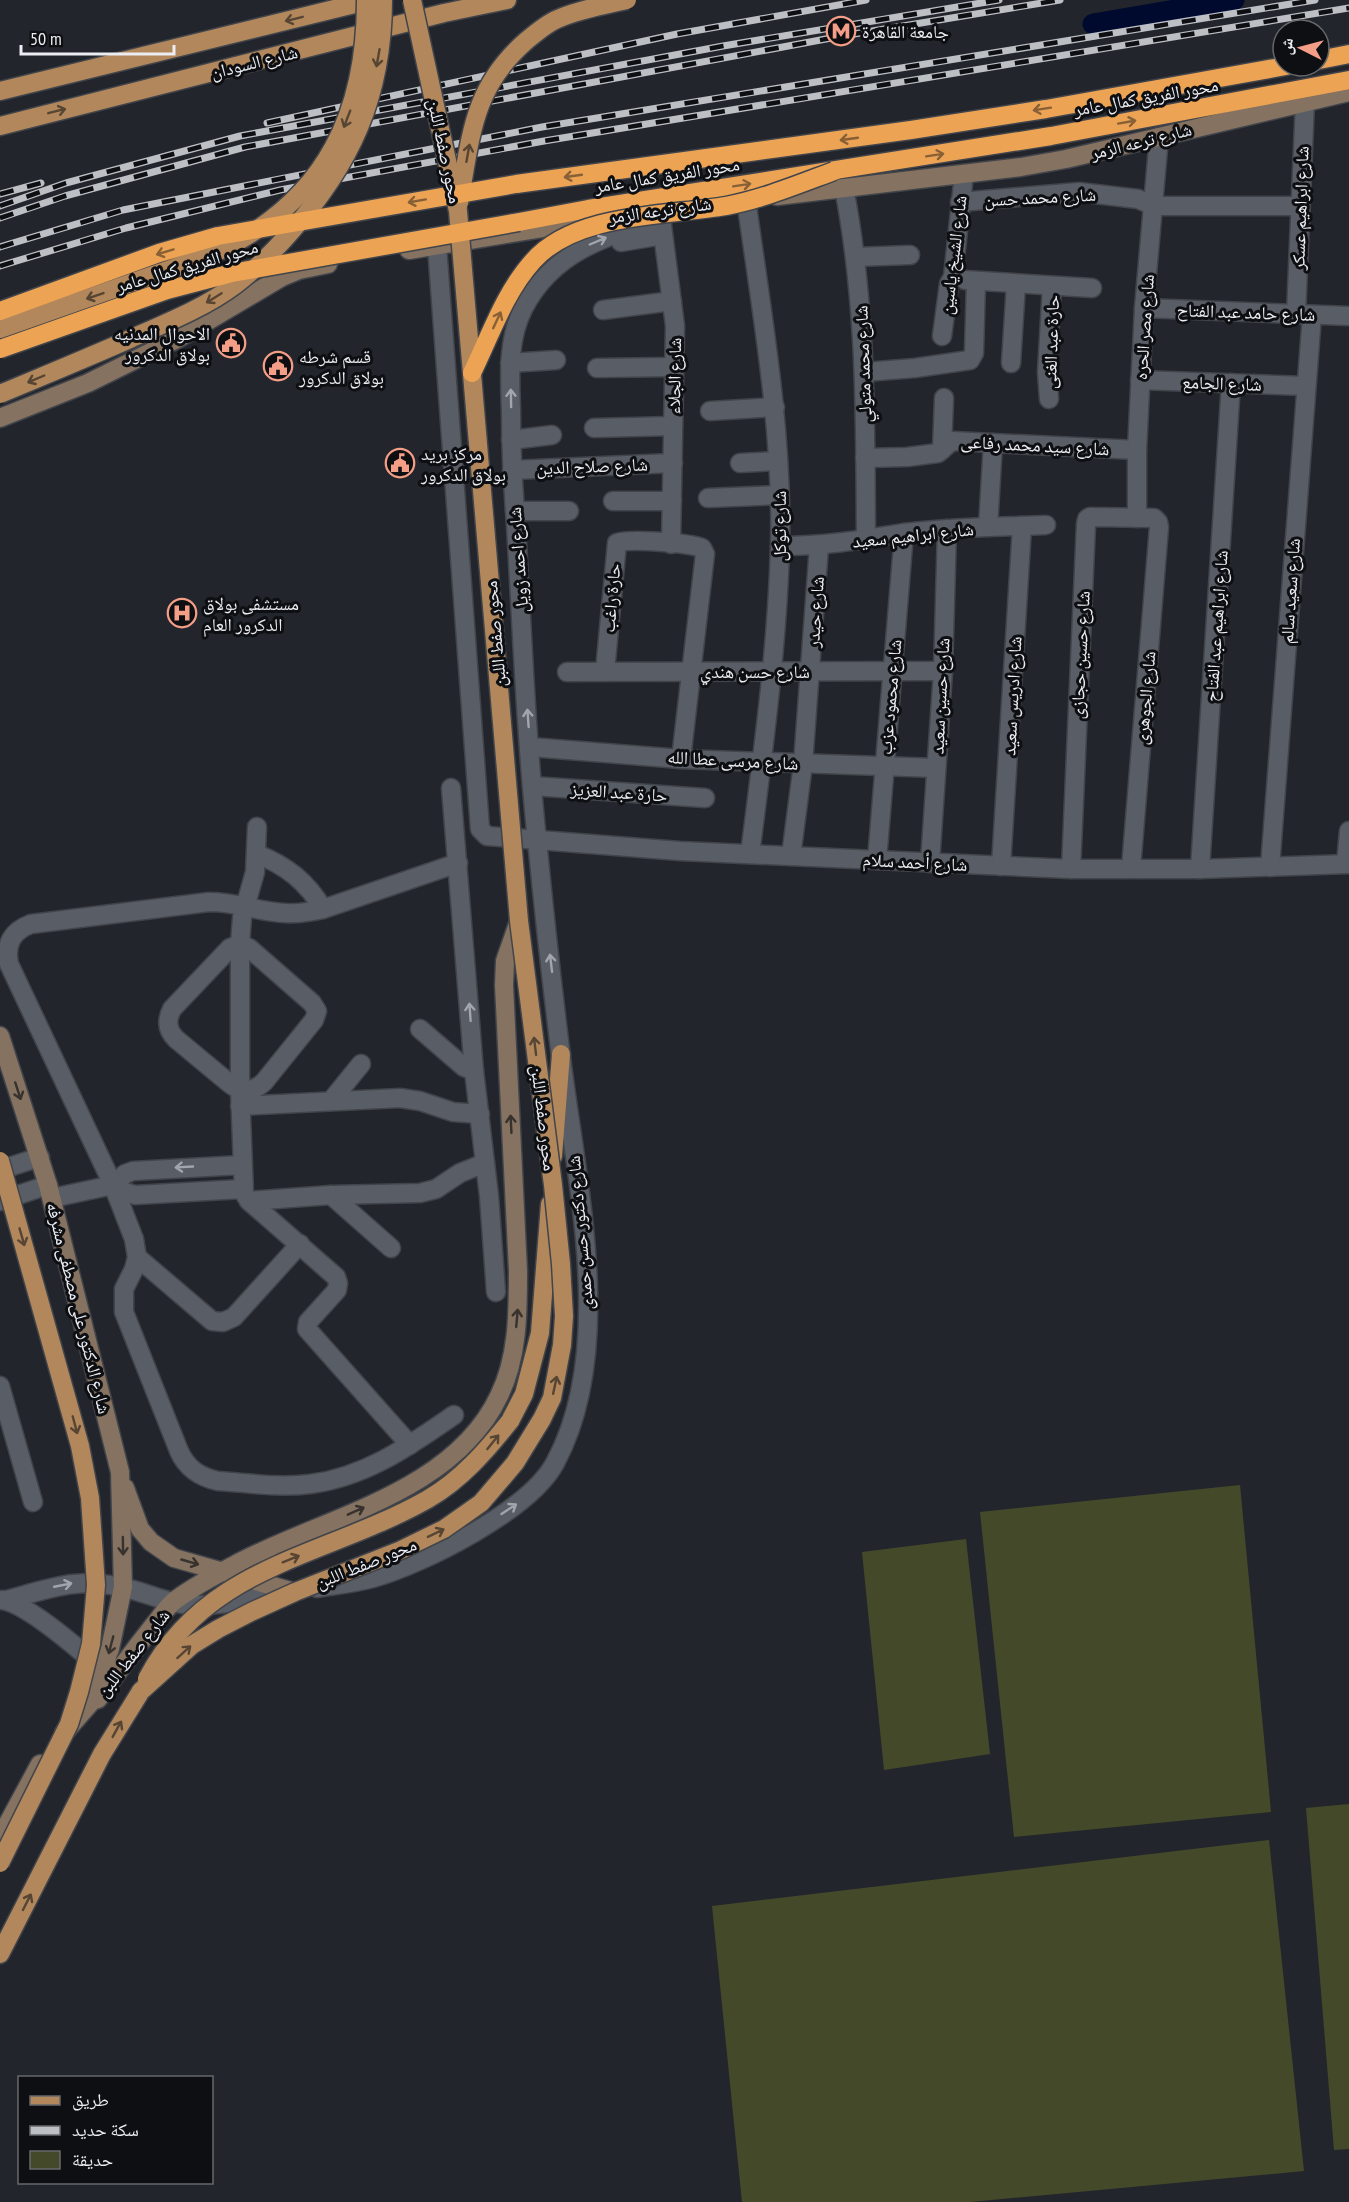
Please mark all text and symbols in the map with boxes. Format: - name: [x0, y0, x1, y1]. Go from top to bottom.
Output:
- one-way arrow: [285, 13, 304, 25]
- metro station icon: جامعة القاهرة: [825, 15, 857, 47]
- scale bar: [21, 18, 174, 56]
- north arrow: [1271, 18, 1331, 78]
- place label: جامعة القاهرة: [862, 20, 949, 43]
- text: 50 m: [30, 27, 62, 50]
- text: ش: [1275, 37, 1297, 56]
- street label: شارع السودان: [208, 40, 300, 84]
- one-way arrow: [372, 48, 383, 67]
- street label: محور الفريق كمال عامر: [1071, 73, 1220, 121]
- street label: محور صفط اللبن: [423, 96, 467, 206]
- one-way arrow: [1033, 104, 1052, 115]
- one-way arrow: [47, 105, 66, 117]
- one-way arrow: [341, 109, 352, 128]
- one-way arrow: [1117, 116, 1136, 127]
- street label: شارع ترعه الزمر: [1087, 117, 1194, 165]
- one-way arrow: [840, 134, 860, 145]
- one-way arrow: [463, 144, 474, 164]
- street label: شارع ابراهيم عسكر: [1286, 145, 1315, 272]
- one-way arrow: [924, 149, 944, 160]
- street label: محور الفريق كمال عامر: [592, 152, 741, 198]
- one-way arrow: [563, 171, 583, 182]
- one-way arrow: [732, 179, 751, 190]
- street label: شارع محمد حسن: [984, 183, 1096, 211]
- street label: شارع ترعه الزمر: [606, 191, 713, 229]
- street label: شارع الشيخ ياسين: [934, 194, 973, 316]
- one-way arrow: [408, 196, 428, 207]
- one-way arrow: [589, 234, 607, 246]
- street label: محور الفريق كمال عامر: [113, 235, 261, 298]
- one-way arrow: [156, 247, 175, 258]
- street label: شارع مصر الحره: [1129, 273, 1159, 381]
- one-way arrow: [86, 291, 105, 302]
- one-way arrow: [206, 293, 223, 305]
- street label: حارة عبد الغنى: [1038, 295, 1064, 389]
- street label: شارع حامد عبد الفتاح: [1176, 298, 1316, 327]
- street label: شارع محمد متولي: [849, 305, 880, 423]
- one-way arrow: [492, 312, 503, 330]
- place label: الاحوال المدنيه بولاق الدكرور: [114, 322, 210, 366]
- public building icon: الاحوال المدنيه بولاق الدكرور: [215, 327, 247, 359]
- street label: شارع الجلاء: [662, 337, 686, 415]
- place label: قسم شرطه بولاق الدكرور: [298, 345, 384, 389]
- public building icon: قسم شرطه بولاق الدكرور: [262, 350, 294, 382]
- street label: شارع الجامع: [1182, 370, 1262, 397]
- one-way arrow: [28, 374, 46, 385]
- one-way arrow: [505, 389, 517, 409]
- street label: شارع سيد محمد رفاعى: [960, 430, 1110, 460]
- place label: مركز بريد بولاق الدكرور: [420, 442, 506, 486]
- public building icon: مركز بريد بولاق الدكرور: [384, 447, 416, 479]
- street label: شارع صلاح الدين: [536, 453, 648, 480]
- street label: شارع توكل: [768, 491, 791, 561]
- street label: شارع احمد زويل: [503, 506, 533, 614]
- street label: شارع ابراهيم سعيد: [851, 517, 975, 554]
- street label: شارع سعيد سالم: [1275, 537, 1306, 645]
- street label: شارع ابراهيم عبد الفتاح: [1199, 549, 1234, 703]
- street label: حارة راغب: [597, 563, 625, 633]
- street label: شارع حيدر: [801, 576, 829, 649]
- street label: محور صفط اللبن: [479, 580, 511, 688]
- street label: شارع حسين حجازى: [1065, 590, 1095, 720]
- place label: مستشفى بولاق الدكرور العام: [203, 592, 299, 637]
- hospital icon: مستشفى بولاق الدكرور العام: [166, 597, 198, 629]
- street label: شارع ادريس سعيد: [997, 636, 1027, 756]
- street label: شارع حسين سعيد: [925, 637, 955, 755]
- street label: شارع محمود عزب: [874, 638, 906, 756]
- street label: شارع الجوهرى: [1129, 650, 1161, 746]
- street label: شارع حسن هندي: [700, 660, 810, 686]
- one-way arrow: [522, 709, 533, 729]
- street label: شارع مرسى عطا الله: [667, 745, 799, 775]
- street label: حارة عبد العزيز: [569, 777, 668, 807]
- street label: شارع أحمد سلام: [862, 848, 968, 877]
- one-way arrow: [546, 954, 557, 974]
- one-way arrow: [464, 1003, 475, 1023]
- one-way arrow: [529, 1036, 540, 1056]
- street label: محور صفط اللبن: [526, 1064, 562, 1172]
- one-way arrow: [14, 1081, 25, 1100]
- one-way arrow: [505, 1114, 516, 1134]
- street label: شارع دكتور حسن حمدى: [562, 1155, 598, 1311]
- one-way arrow: [174, 1162, 194, 1173]
- street label: شارع الدكتور على مصطفى مشرفه: [42, 1200, 116, 1416]
- one-way arrow: [17, 1227, 28, 1246]
- one-way arrow: [512, 1309, 523, 1329]
- one-way arrow: [550, 1376, 561, 1395]
- one-way arrow: [69, 1415, 81, 1434]
- one-way arrow: [487, 1434, 500, 1450]
- one-way arrow: [500, 1503, 517, 1515]
- one-way arrow: [347, 1505, 365, 1516]
- one-way arrow: [426, 1527, 444, 1539]
- street label: محور صفط اللبن: [312, 1532, 420, 1594]
- one-way arrow: [117, 1535, 129, 1555]
- one-way arrow: [281, 1553, 299, 1564]
- one-way arrow: [180, 1557, 199, 1569]
- one-way arrow: [53, 1579, 73, 1590]
- street label: شارع صفط اللبن: [92, 1604, 174, 1702]
- one-way arrow: [105, 1635, 116, 1654]
- one-way arrow: [177, 1645, 192, 1659]
- one-way arrow: [112, 1720, 123, 1738]
- one-way arrow: [22, 1893, 33, 1911]
- legend: [18, 2076, 213, 2184]
- text: طريق: [72, 2088, 109, 2111]
- text: سكة حديد: [72, 2118, 139, 2141]
- text: حديقة: [72, 2148, 113, 2171]

